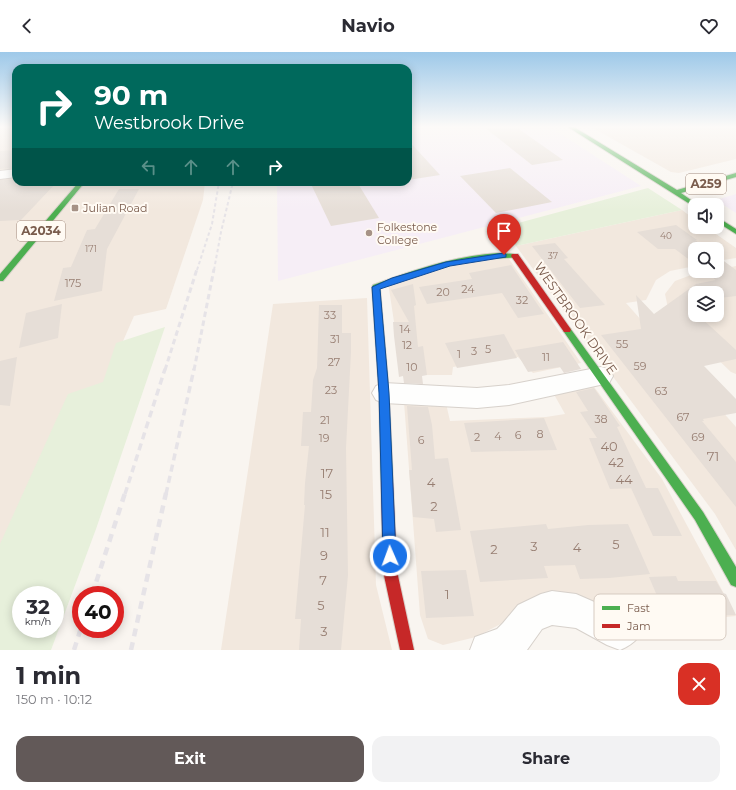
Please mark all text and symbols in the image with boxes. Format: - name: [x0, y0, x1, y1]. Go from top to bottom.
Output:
- icon: back: [16, 15, 38, 37]
- text: Navio: [341, 15, 395, 37]
- icon: heart: [698, 15, 720, 37]
- text: 90 m: [94, 78, 168, 112]
- icon: right: [28, 80, 80, 132]
- text: Westbrook Drive: [94, 112, 244, 134]
- icon: left: [138, 156, 160, 178]
- icon: ahead: [180, 156, 202, 178]
- icon: ahead: [222, 156, 244, 178]
- icon: right: [264, 156, 286, 178]
- road number: A259: [686, 174, 726, 194]
- map controls: [688, 198, 724, 322]
- button: sound: [688, 198, 724, 234]
- place label: Julian Road: [82, 201, 147, 215]
- marker: Julian Road: [70, 203, 80, 213]
- pin: [487, 214, 521, 255]
- place label: Folkestone College: [377, 220, 438, 247]
- icon: arrive: [493, 220, 515, 242]
- road number: A2034: [17, 221, 65, 241]
- marker: Folkestone College: [364, 228, 374, 238]
- house number: 40: [660, 230, 672, 241]
- button: search: [688, 242, 724, 278]
- house number: 171: [85, 243, 97, 254]
- house number: 37: [548, 250, 558, 261]
- street label: WESTBROOK DRIVE: [531, 259, 621, 377]
- house number: 175: [65, 276, 81, 290]
- house number: 24: [461, 282, 475, 296]
- house number: 20: [436, 285, 450, 299]
- button: layers: [688, 286, 724, 322]
- house number: 32: [516, 293, 528, 307]
- house number: 33: [324, 308, 336, 322]
- house number: 14: [399, 322, 411, 336]
- house number: 31: [330, 332, 340, 346]
- house number: 55: [616, 337, 628, 351]
- house number: 12: [402, 338, 412, 352]
- house number: 5: [485, 342, 491, 356]
- house number: 3: [471, 344, 477, 358]
- house number: 1: [457, 347, 461, 361]
- house number: 11: [542, 350, 550, 364]
- house number: 27: [328, 355, 340, 369]
- house number: 59: [634, 359, 647, 373]
- house number: 10: [406, 360, 418, 374]
- house number: 23: [325, 383, 337, 397]
- house number: 63: [655, 384, 667, 398]
- house number: 67: [676, 410, 690, 424]
- house number: 38: [594, 412, 608, 426]
- house number: 21: [320, 413, 330, 427]
- house number: 8: [536, 427, 544, 441]
- house number: 6: [515, 428, 522, 442]
- house number: 4: [494, 429, 502, 443]
- house number: 2: [474, 430, 480, 444]
- house number: 69: [691, 430, 705, 444]
- house number: 19: [319, 431, 330, 445]
- house number: 6: [418, 433, 425, 447]
- house number: 40: [600, 438, 618, 454]
- house number: 71: [707, 448, 719, 464]
- house number: 42: [608, 454, 624, 470]
- house number: 17: [321, 465, 334, 481]
- house number: 44: [615, 471, 633, 487]
- house number: 4: [427, 474, 436, 490]
- house number: 15: [320, 486, 332, 502]
- house number: 2: [430, 498, 438, 514]
- house number: 11: [320, 524, 330, 540]
- position arrow: [369, 535, 411, 577]
- house number: 5: [612, 536, 620, 552]
- house number: 3: [530, 538, 538, 554]
- house number: 4: [573, 539, 582, 555]
- house number: 2: [490, 541, 498, 557]
- house number: 9: [320, 547, 328, 563]
- house number: 7: [319, 572, 327, 588]
- speed limit sign: 40: [72, 586, 124, 638]
- house number: 1: [445, 586, 449, 602]
- legend: [594, 594, 726, 640]
- text: 32: [26, 595, 50, 619]
- house number: 5: [317, 597, 325, 613]
- text: Fast: [627, 601, 651, 615]
- text: km/h: [25, 615, 51, 628]
- text: Jam: [626, 619, 651, 633]
- house number: 3: [320, 623, 328, 639]
- text: 1 min: [16, 661, 81, 690]
- button: close: [678, 663, 720, 705]
- text: 150 m · 10:12: [16, 691, 92, 707]
- button: Exit: [16, 736, 364, 782]
- button: Share: [372, 736, 720, 782]

